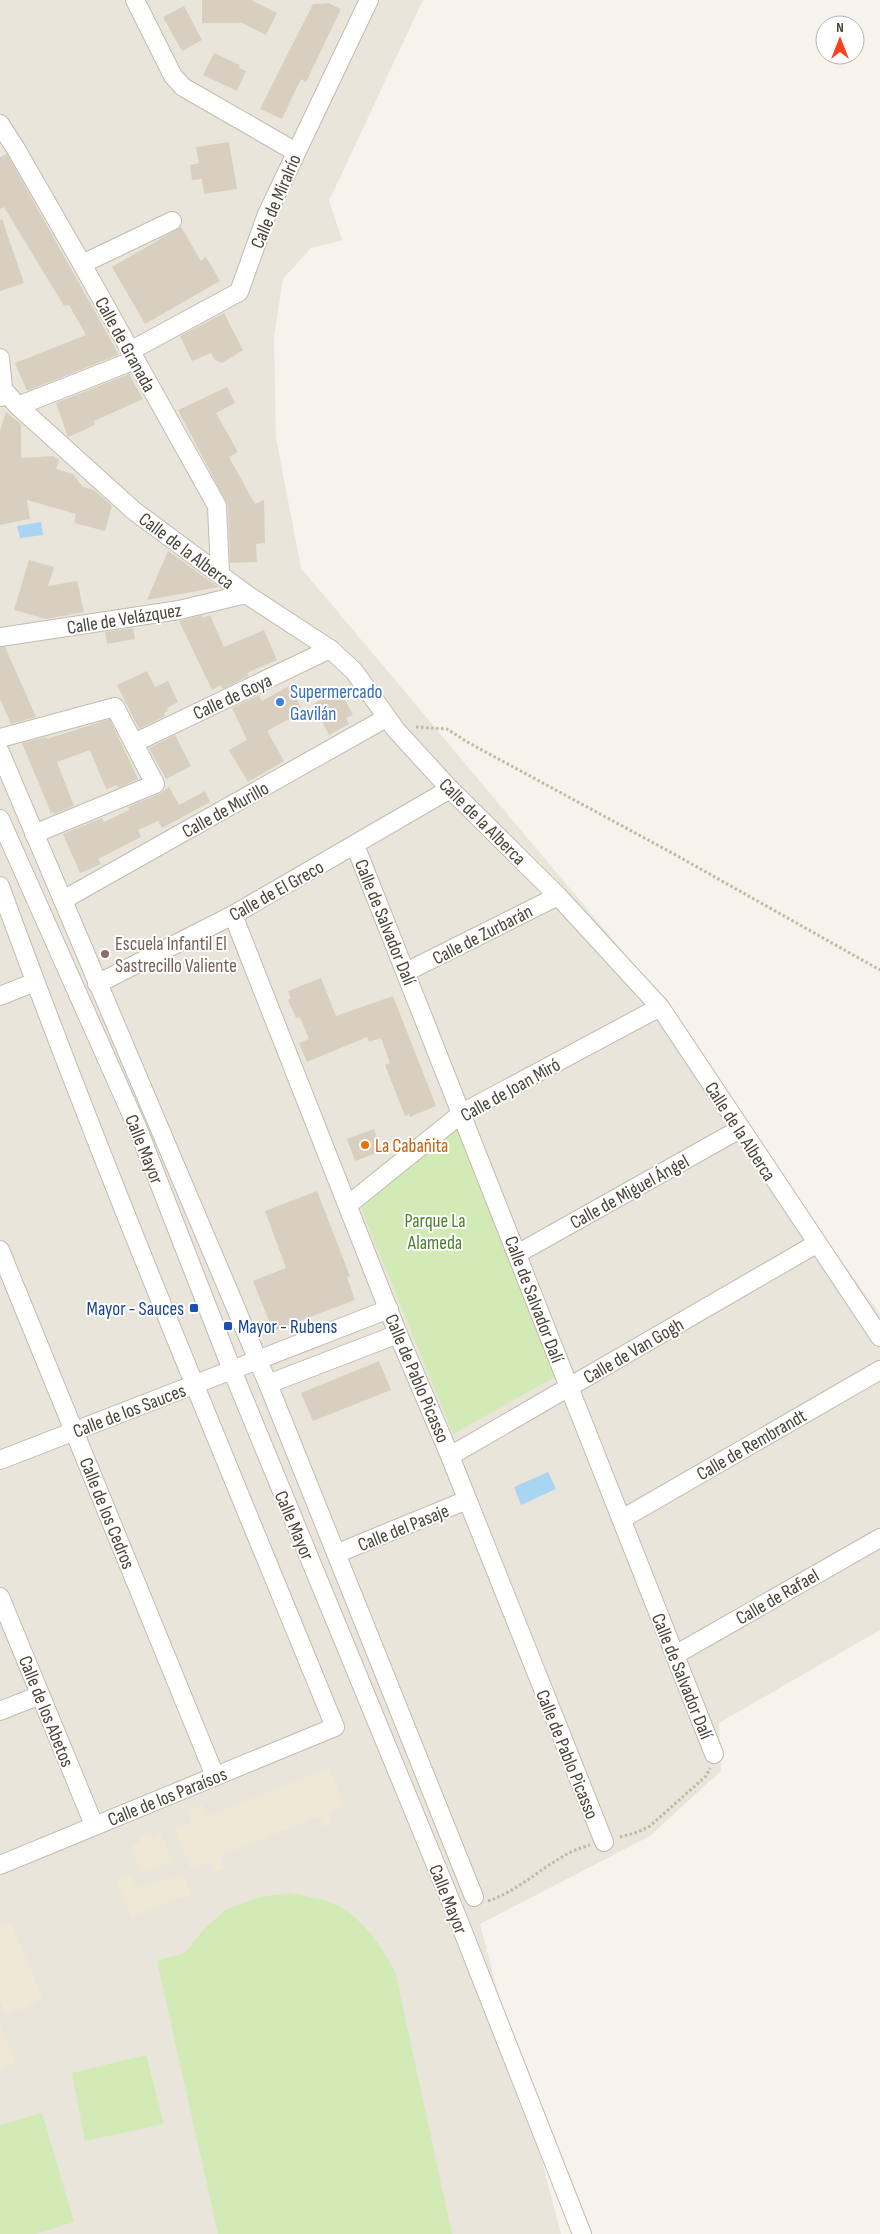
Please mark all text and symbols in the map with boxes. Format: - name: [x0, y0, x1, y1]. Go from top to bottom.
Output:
- north arrow: [815, 15, 865, 65]
- text: N: [836, 19, 844, 36]
- street label: Calle de Miralrío: [246, 151, 307, 252]
- street label: Calle de Granada: [89, 293, 160, 396]
- street label: Calle de la Alberca: [134, 508, 238, 595]
- street label: Calle de Velázquez: [65, 599, 183, 640]
- street label: Calle de Goya: [190, 669, 276, 726]
- place label: Supermercado Gavilán: [290, 681, 383, 726]
- marker: Supermercado Gavilán: [274, 696, 286, 708]
- street label: Calle de la Alberca: [434, 774, 530, 870]
- street label: Calle de Murillo: [178, 777, 273, 844]
- street label: Calle de El Greco: [225, 856, 328, 927]
- street label: Calle de Salvador Dalí: [349, 856, 420, 989]
- street label: Calle de Zurbarán: [429, 900, 537, 970]
- place label: Escuela Infantil El Sastrecillo Valiente: [115, 933, 237, 978]
- marker: Escuela Infantil El Sastrecillo Valiente: [99, 948, 111, 960]
- street label: Calle de Joan Miró: [457, 1053, 565, 1127]
- street label: Calle de la Alberca: [699, 1078, 780, 1186]
- street label: Calle Mayor: [119, 1111, 168, 1188]
- place label: La Cabañita: [375, 1135, 448, 1158]
- marker: La Cabañita: [359, 1139, 371, 1151]
- street label: Calle de Miguel Ángel: [566, 1150, 693, 1234]
- park label: Parque La Alameda: [404, 1210, 466, 1255]
- street label: Calle de Salvador Dalí: [499, 1233, 568, 1367]
- place label: Mayor - Sauces: [87, 1298, 184, 1321]
- marker: Mayor - Sauces: [188, 1302, 200, 1314]
- street label: Calle de Pablo Picasso: [379, 1311, 454, 1446]
- street label: Calle de Van Gogh: [579, 1313, 688, 1389]
- place label: Mayor - Rubens: [238, 1316, 337, 1339]
- marker: Mayor - Rubens: [222, 1320, 234, 1332]
- street label: Calle de los Sauces: [70, 1379, 189, 1443]
- street label: Calle de Rembrandt: [693, 1404, 811, 1486]
- street label: Calle de los Cedros: [74, 1454, 139, 1573]
- street label: Calle Mayor: [269, 1488, 319, 1564]
- street label: Calle del Pasaje: [355, 1500, 452, 1557]
- street label: Calle de Rafael: [732, 1564, 823, 1630]
- street label: Calle de Salvador Dalí: [646, 1610, 717, 1743]
- street label: Calle de los Abetos: [13, 1653, 78, 1771]
- street label: Calle de Pablo Picasso: [530, 1687, 603, 1823]
- street label: Calle de los Paraísos: [105, 1763, 231, 1832]
- street label: Calle Mayor: [423, 1861, 472, 1938]

